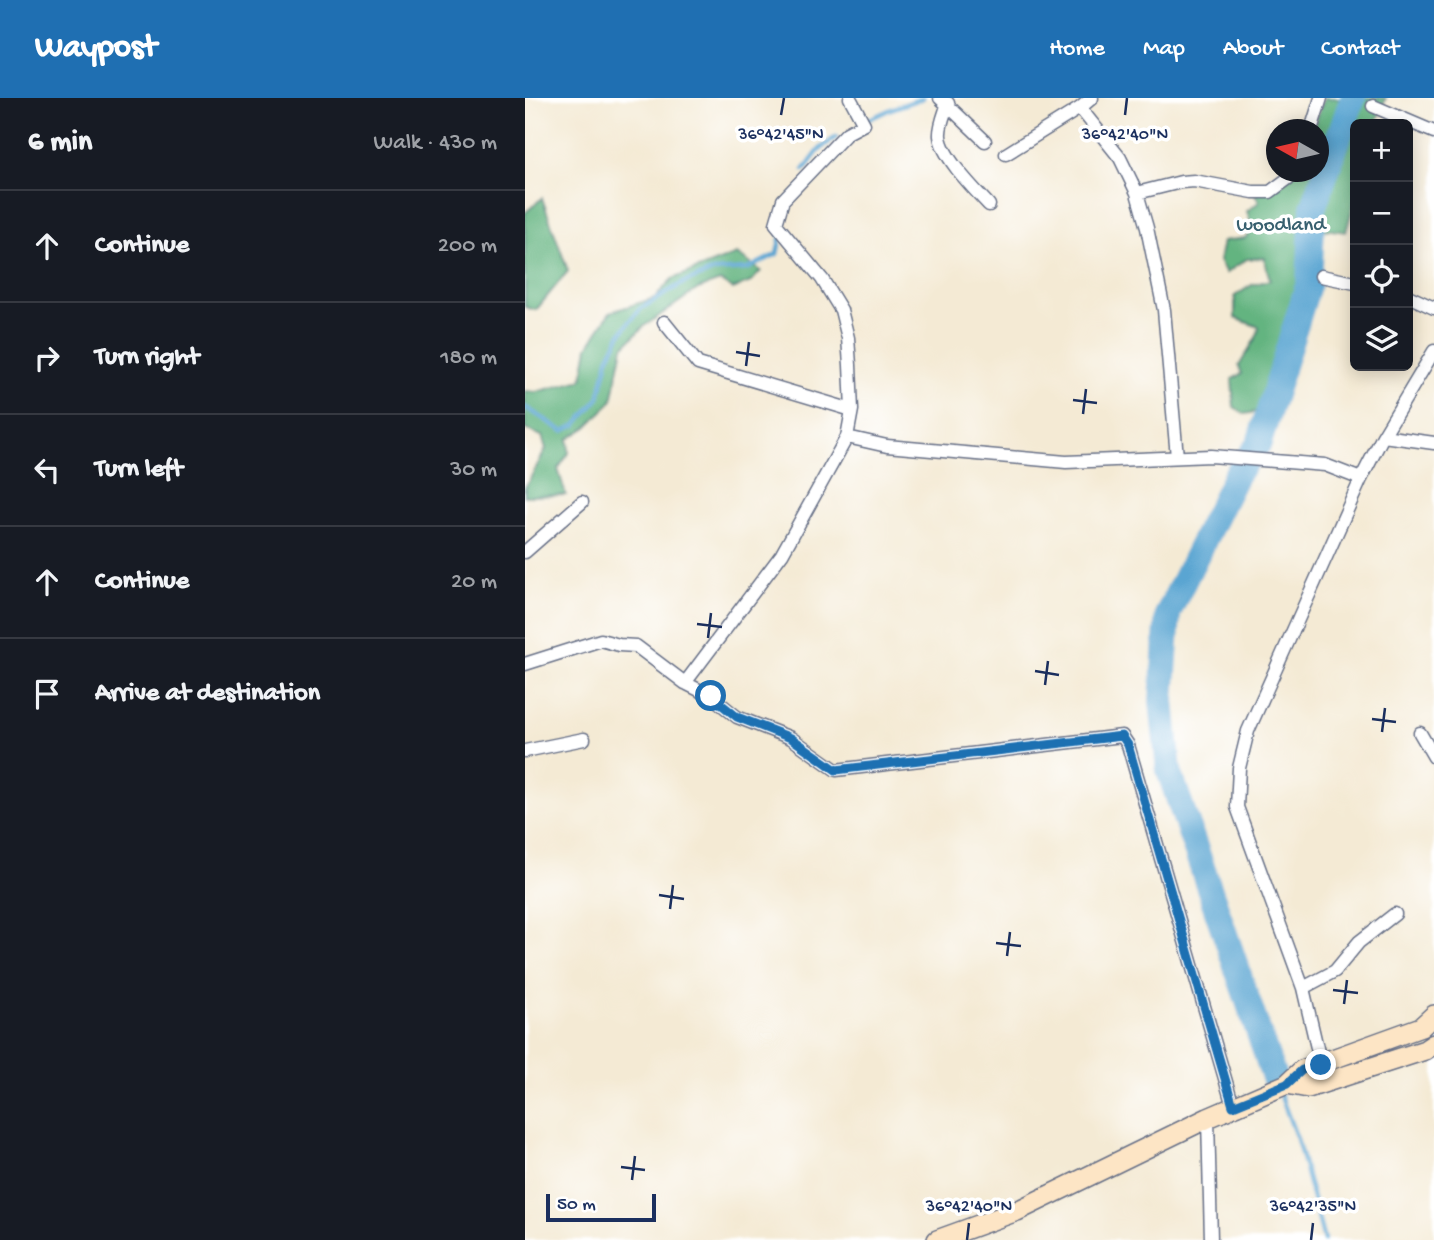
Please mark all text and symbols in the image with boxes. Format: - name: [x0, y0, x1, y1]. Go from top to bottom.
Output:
- text: Waypost: [35, 30, 157, 68]
- text: Home: [1049, 35, 1105, 64]
- text: Map: [1143, 35, 1185, 64]
- text: About: [1223, 35, 1283, 64]
- text: Contact: [1321, 35, 1399, 64]
- north arrow: [1266, 119, 1329, 182]
- map controls: [1350, 119, 1413, 371]
- button: +: [1350, 119, 1413, 182]
- text: 36°42'45"N: [737, 125, 824, 146]
- text: 36°42'40"N: [1081, 125, 1168, 146]
- text: 6 min: [28, 126, 92, 161]
- text: Walk · 430 m: [374, 130, 497, 157]
- button: −: [1350, 182, 1413, 245]
- park label: woodland: [1237, 214, 1327, 239]
- icon: ahead: [28, 227, 66, 265]
- text: Continue: [95, 231, 189, 262]
- text: 200 m: [438, 233, 497, 260]
- button: locate: [1350, 245, 1413, 308]
- button: layers: [1350, 308, 1413, 371]
- icon: right: [28, 339, 66, 377]
- text: Turn right: [95, 343, 199, 374]
- text: 180 m: [440, 345, 497, 372]
- icon: left: [28, 451, 66, 489]
- text: Turn left: [95, 455, 183, 486]
- text: 30 m: [450, 457, 497, 484]
- icon: ahead: [28, 563, 66, 601]
- text: Continue: [95, 567, 189, 598]
- text: 20 m: [451, 569, 497, 596]
- icon: arrive: [28, 675, 66, 713]
- text: Arrive at destination: [95, 679, 320, 710]
- route start: [695, 680, 726, 711]
- route end: [1305, 1049, 1336, 1080]
- scale bar: [546, 1191, 656, 1223]
- text: 50 m: [557, 1194, 596, 1217]
- text: 36°42'40"N: [925, 1197, 1012, 1218]
- text: 36°42'35"N: [1269, 1197, 1356, 1218]

